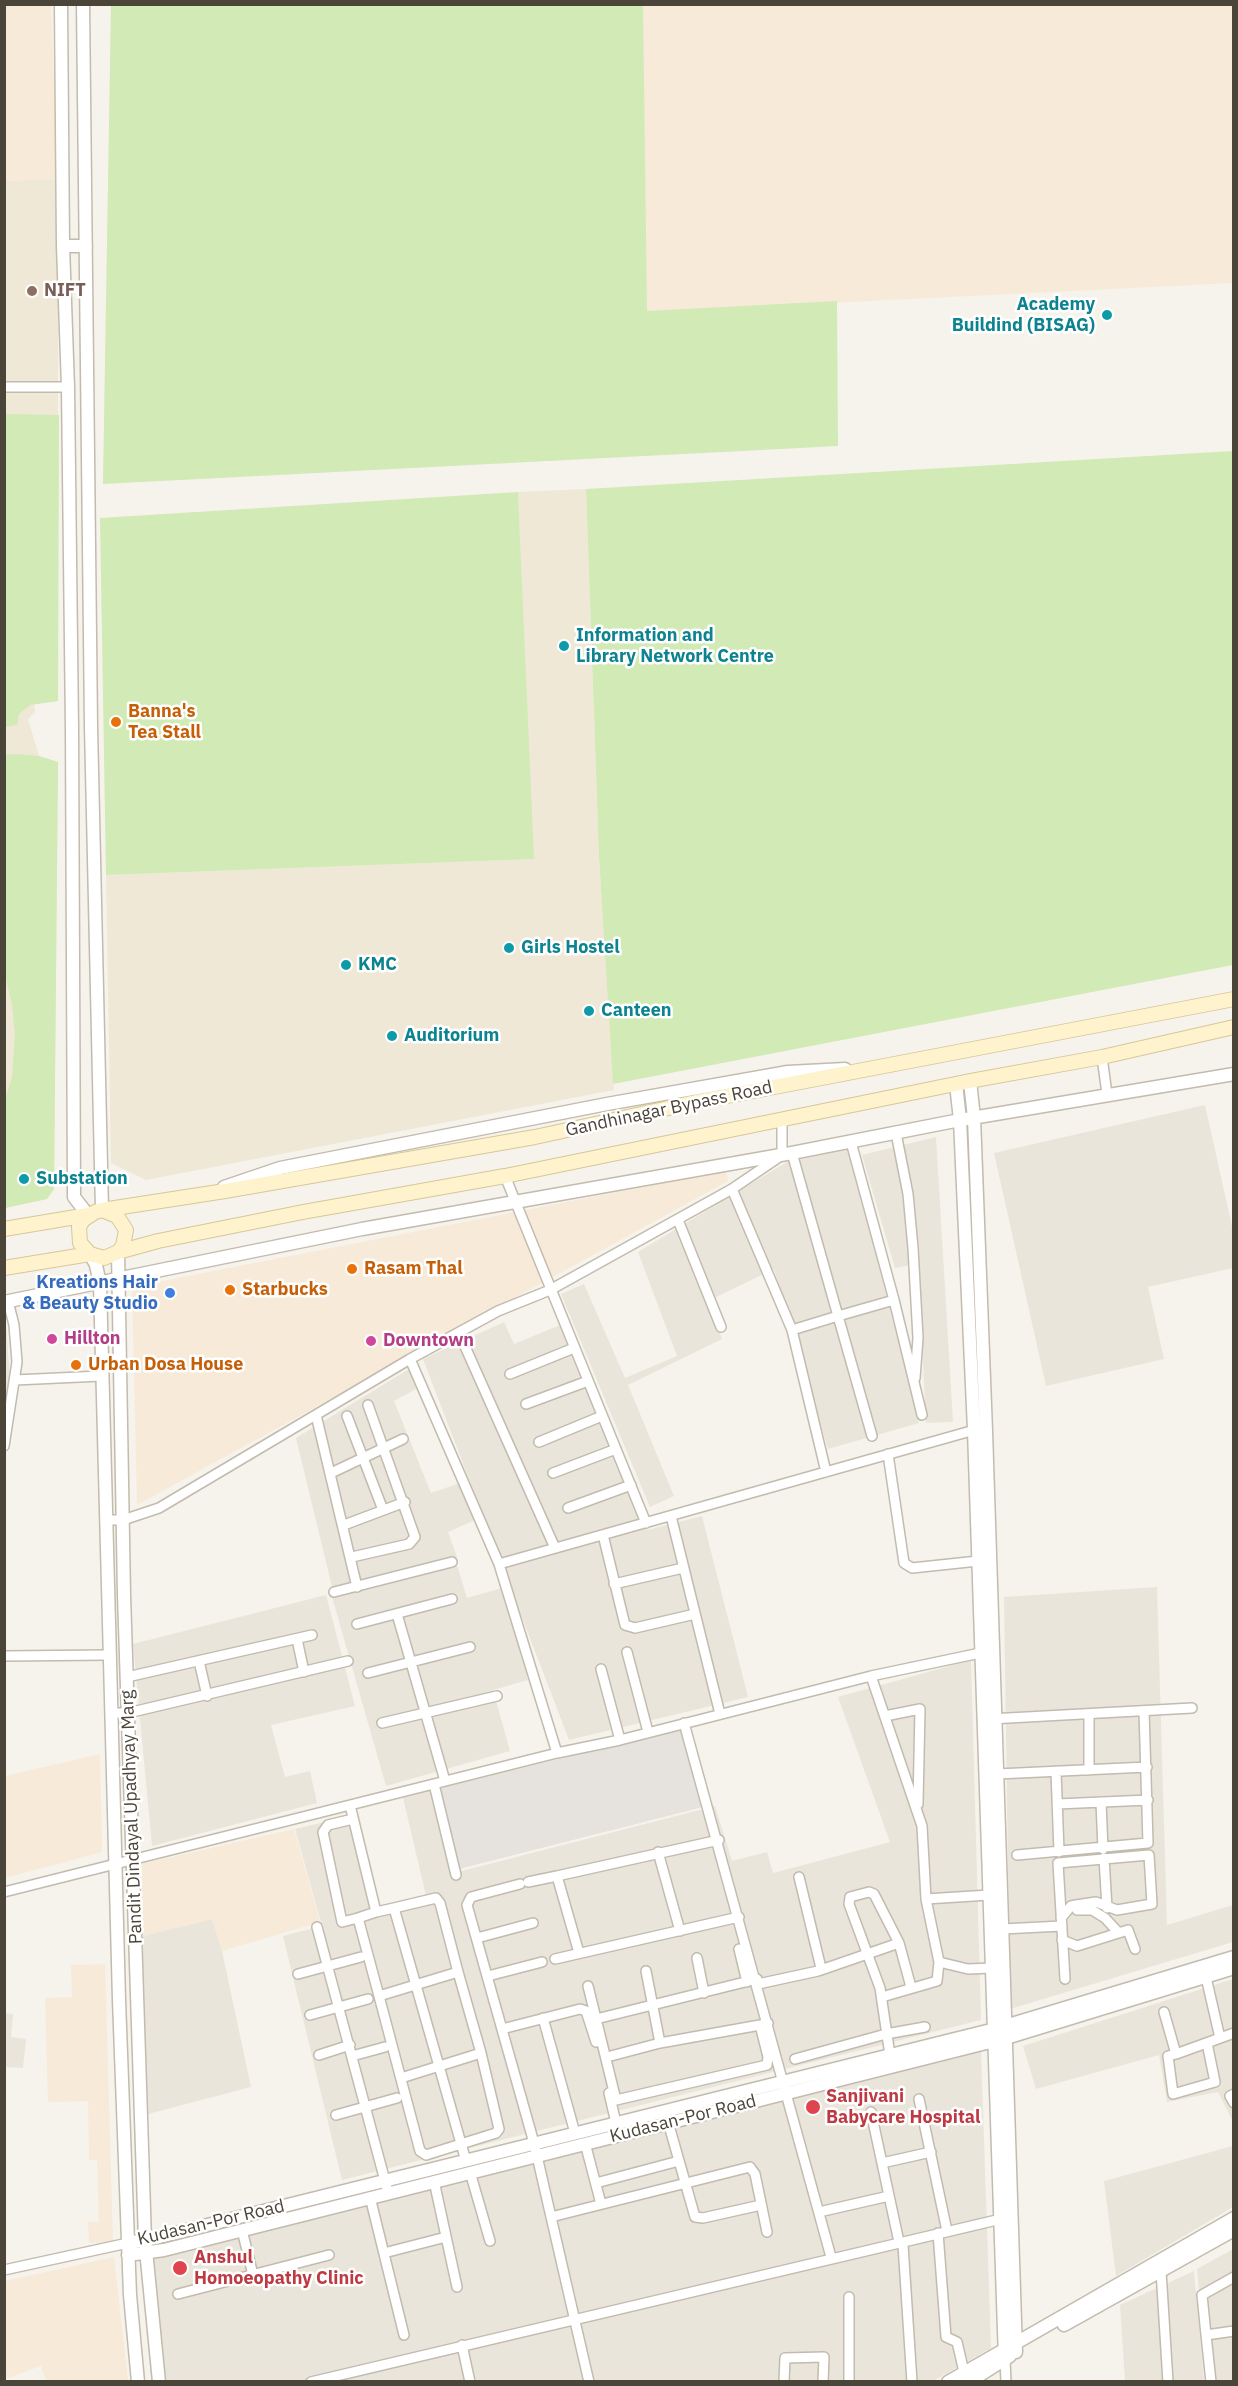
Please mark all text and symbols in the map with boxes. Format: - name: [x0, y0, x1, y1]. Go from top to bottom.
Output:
- place label: NIFT: [44, 280, 86, 302]
- marker: NIFT: [25, 284, 39, 298]
- place label: Academy Buildind (BISAG): [952, 294, 1095, 336]
- marker: Academy Buildind (BISAG): [1100, 308, 1114, 322]
- place label: Information and Library Network Centre: [576, 625, 774, 668]
- marker: Information and Library Network Centre: [557, 639, 571, 653]
- place label: Banna's Tea Stall: [128, 701, 201, 744]
- marker: Banna's Tea Stall: [109, 715, 123, 729]
- place label: Girls Hostel: [521, 937, 620, 959]
- marker: Girls Hostel: [502, 941, 516, 955]
- place label: KMC: [358, 954, 397, 976]
- marker: KMC: [339, 958, 353, 972]
- place label: Canteen: [601, 1000, 671, 1022]
- marker: Canteen: [582, 1004, 596, 1018]
- place label: Auditorium: [404, 1025, 499, 1047]
- marker: Auditorium: [385, 1029, 399, 1043]
- street label: Gandhinagar Bypass Road: [564, 1077, 774, 1141]
- place label: Substation: [36, 1168, 128, 1190]
- marker: Substation: [17, 1172, 31, 1186]
- place label: Rasam Thal: [364, 1258, 463, 1280]
- marker: Rasam Thal: [345, 1262, 359, 1276]
- place label: Kreations Hair & Beauty Studio: [22, 1272, 158, 1314]
- place label: Starbucks: [242, 1279, 328, 1301]
- marker: Starbucks: [223, 1283, 237, 1297]
- marker: Kreations Hair & Beauty Studio: [163, 1286, 177, 1300]
- place label: Hillton: [64, 1328, 121, 1350]
- place label: Downtown: [383, 1330, 474, 1352]
- marker: Hillton: [45, 1332, 59, 1346]
- marker: Downtown: [364, 1334, 378, 1348]
- place label: Urban Dosa House: [88, 1354, 243, 1376]
- marker: Urban Dosa House: [69, 1358, 83, 1372]
- street label: Pandit Dindayal Upadhyay Marg: [117, 1689, 147, 1945]
- place label: Sanjivani Babycare Hospital: [826, 2086, 981, 2128]
- street label: Kudasan-Por Road: [608, 2090, 758, 2148]
- marker: Sanjivani Babycare Hospital: [804, 2098, 822, 2116]
- street label: Kudasan-Por Road: [135, 2196, 287, 2250]
- place label: Anshul Homoeopathy Clinic: [194, 2247, 364, 2290]
- marker: Anshul Homoeopathy Clinic: [171, 2259, 189, 2277]

